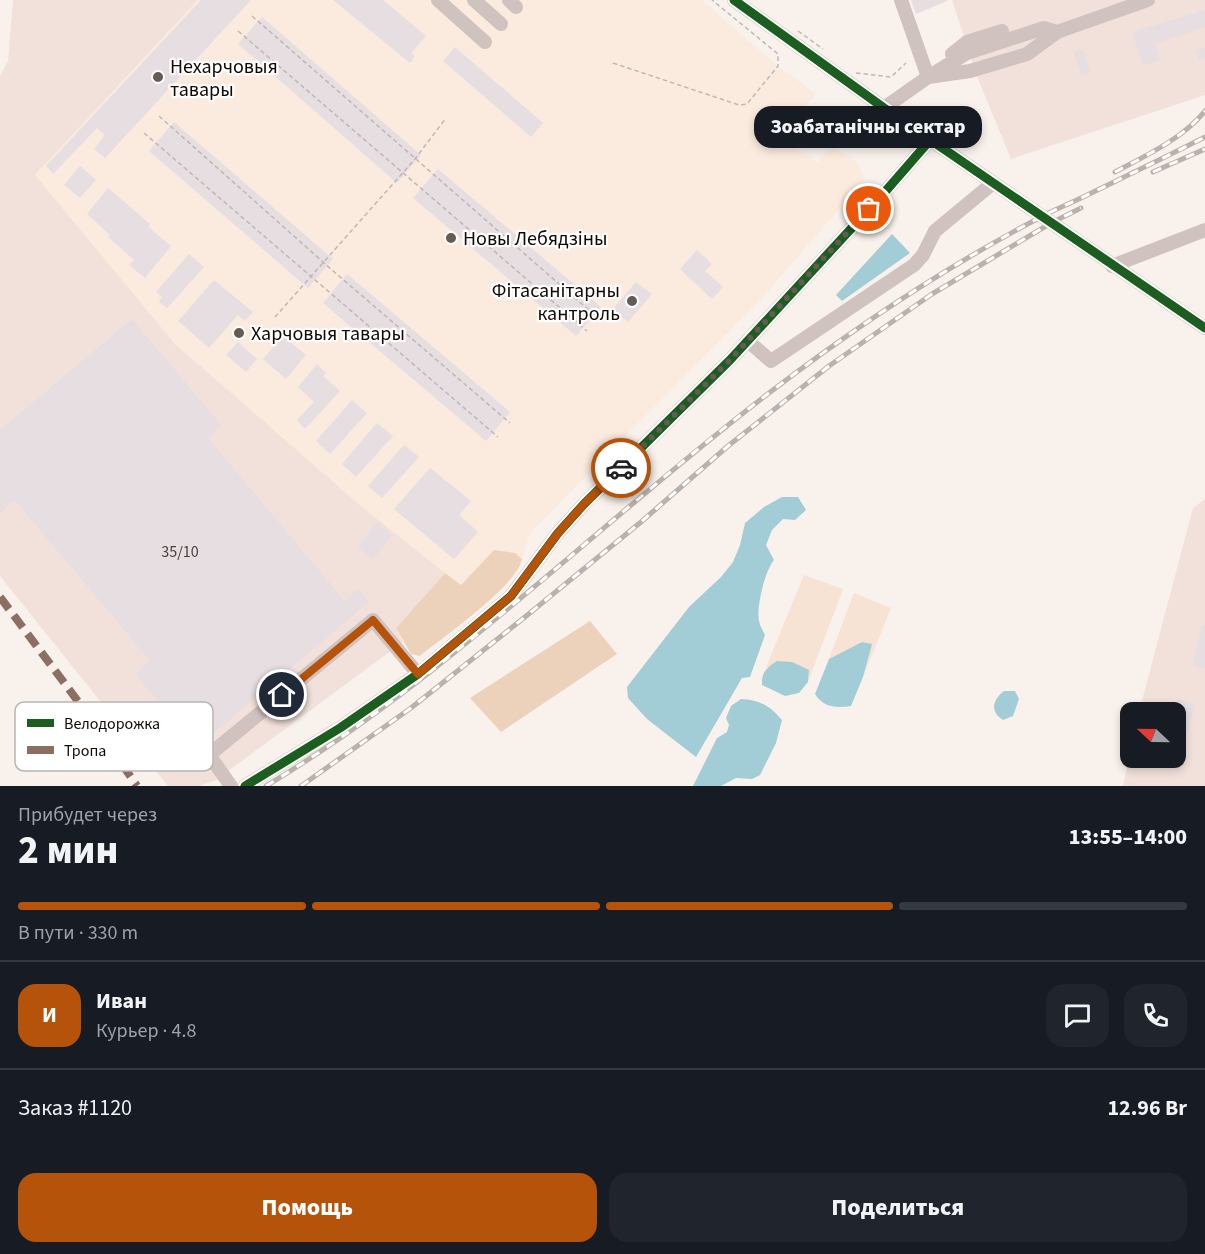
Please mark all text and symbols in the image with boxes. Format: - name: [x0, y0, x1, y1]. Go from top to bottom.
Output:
- place label: Нехарчовыя тавары: [170, 53, 278, 104]
- marker: Нехарчовыя тавары: [151, 70, 165, 84]
- callout: Зоабатанічны сектар: [755, 107, 983, 149]
- text: Зоабатанічны сектар: [770, 113, 966, 141]
- pin: [843, 183, 894, 234]
- icon: bag: [852, 192, 885, 225]
- place label: Новы Лебядзіны: [463, 225, 607, 253]
- marker: Новы Лебядзіны: [444, 231, 458, 245]
- place label: Фітасанітарны кантроль: [492, 277, 620, 328]
- marker: Фітасанітарны кантроль: [625, 294, 639, 308]
- place label: Харчовыя тавары: [251, 320, 405, 348]
- marker: Харчовыя тавары: [232, 326, 246, 340]
- courier: [591, 438, 651, 498]
- icon: car: [605, 452, 638, 485]
- house number: 35/10: [161, 541, 199, 563]
- pin: [256, 669, 307, 720]
- icon: home: [265, 678, 298, 711]
- legend: [15, 702, 213, 771]
- north arrow: [1120, 702, 1186, 768]
- map controls: [1120, 702, 1186, 768]
- text: Велодорожка: [64, 713, 160, 735]
- text: Тропа: [64, 740, 106, 762]
- text: Прибудет через: [18, 801, 157, 829]
- text: 13:55–14:00: [1069, 821, 1187, 853]
- text: 2 мин: [18, 823, 118, 879]
- text: В пути · 330 m: [18, 919, 138, 947]
- button: chat: [1046, 984, 1109, 1047]
- button: phone: [1124, 984, 1187, 1047]
- text: Иван: [96, 985, 147, 1017]
- text: И: [42, 999, 57, 1031]
- text: Курьер · 4.8: [96, 1017, 196, 1045]
- text: Заказ #1120: [18, 1092, 132, 1124]
- text: 12.96 Br: [1107, 1092, 1187, 1124]
- button: Помощь: [18, 1173, 597, 1242]
- button: Поделиться: [609, 1173, 1187, 1242]

